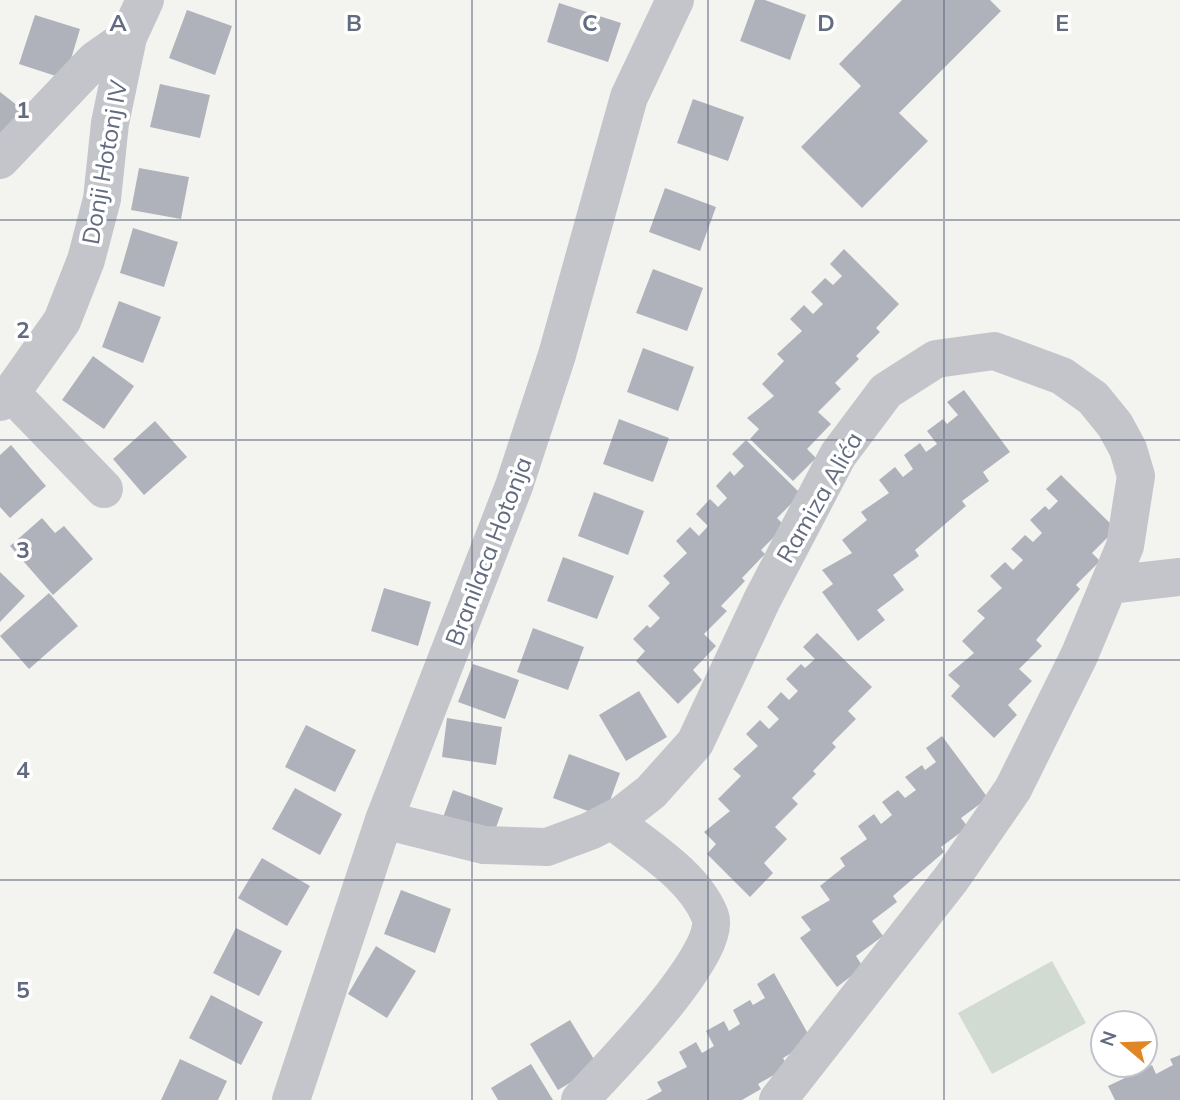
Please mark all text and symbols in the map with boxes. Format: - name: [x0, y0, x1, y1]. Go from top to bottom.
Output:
- text: A: [109, 8, 127, 37]
- text: B: [346, 8, 362, 37]
- text: C: [582, 8, 598, 37]
- text: D: [817, 8, 835, 37]
- text: E: [1055, 8, 1069, 37]
- street label: Donji Hotonj IV: [75, 77, 133, 247]
- text: 1: [16, 95, 30, 124]
- text: 2: [16, 315, 30, 344]
- street label: Ramiza Alića: [770, 426, 868, 568]
- street label: Branilaca Hotonja: [438, 452, 538, 650]
- text: 3: [16, 535, 30, 564]
- text: 4: [16, 755, 30, 784]
- text: 5: [16, 975, 30, 1004]
- north arrow: [1089, 1009, 1159, 1079]
- text: N: [1094, 1028, 1122, 1049]

